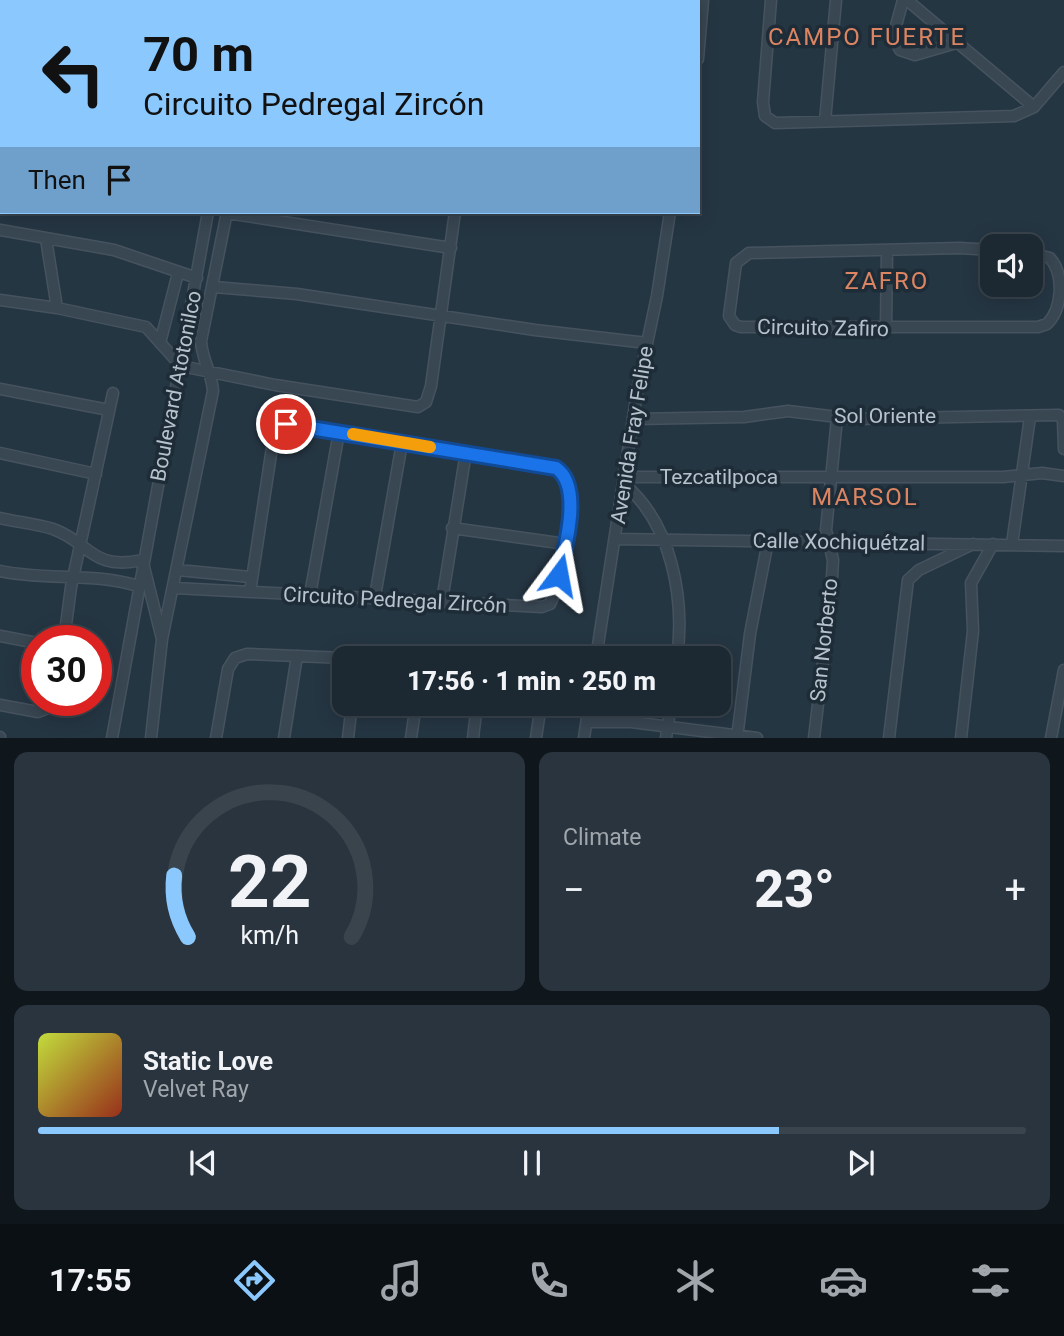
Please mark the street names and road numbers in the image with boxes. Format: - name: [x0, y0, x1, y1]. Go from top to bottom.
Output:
- street label: Boulevard Atotonilco: [146, 289, 206, 483]
- street label: Circuito Zafiro: [757, 315, 889, 341]
- street label: Avenida Fray Felipe: [606, 344, 658, 526]
- street label: Sol Oriente: [834, 404, 936, 428]
- street label: Tezcatilpoca: [660, 465, 778, 489]
- street label: Calle Xochiquétzal: [752, 528, 926, 556]
- street label: San Norberto: [806, 577, 842, 703]
- street label: Circuito Pedregal Zircón: [282, 582, 508, 618]

